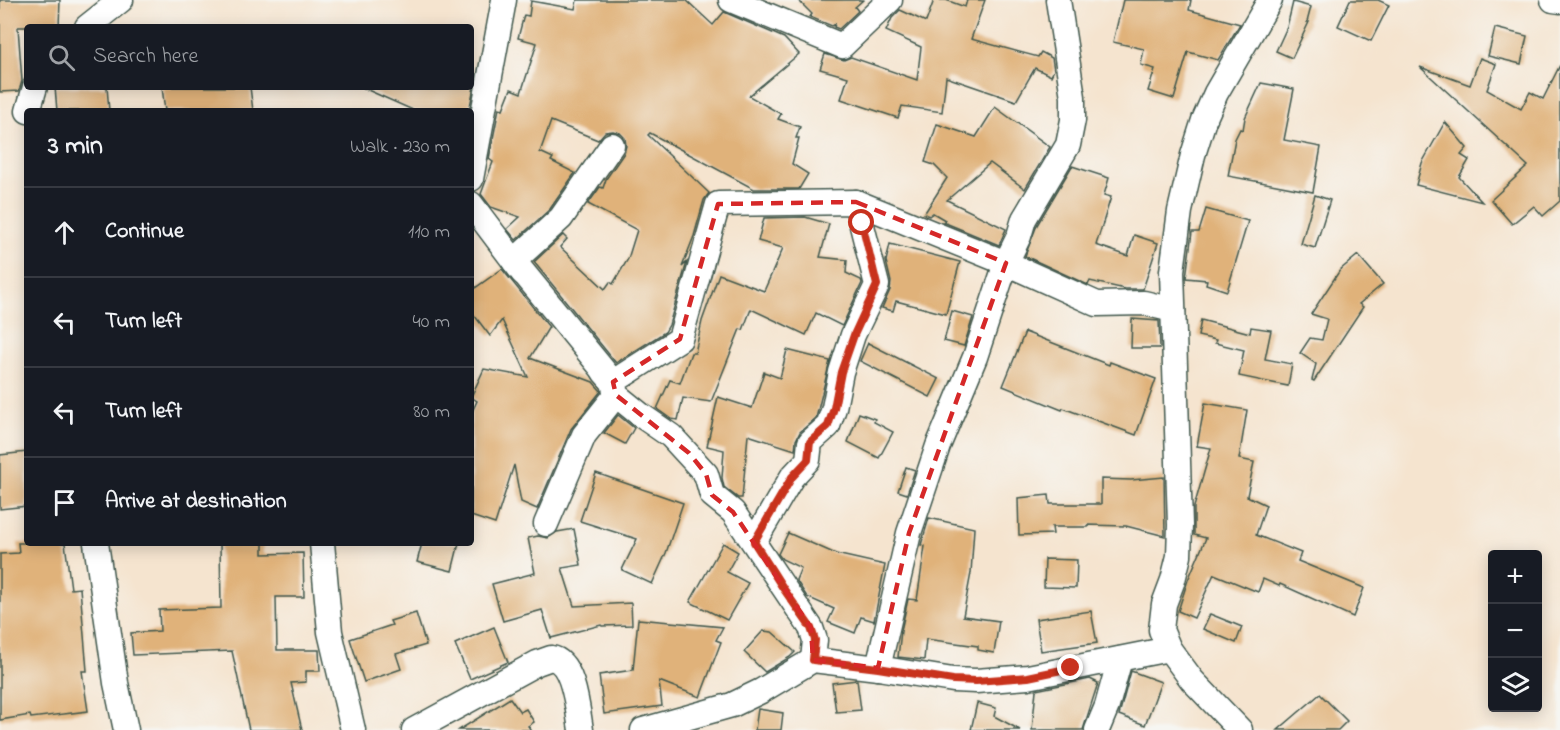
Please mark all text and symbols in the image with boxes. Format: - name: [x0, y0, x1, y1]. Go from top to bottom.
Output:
- search box: [24, 24, 474, 90]
- icon: search: [45, 41, 78, 74]
- text: Search here: [93, 41, 198, 73]
- text: 3 min: [48, 128, 103, 166]
- text: Walk · 230 m: [350, 133, 450, 162]
- route start: [848, 209, 874, 235]
- icon: ahead: [48, 216, 81, 249]
- text: Continue: [105, 216, 184, 248]
- text: 110 m: [408, 218, 450, 247]
- icon: left: [48, 306, 81, 339]
- text: Turn left: [105, 306, 182, 338]
- text: 40 m: [413, 308, 450, 337]
- icon: left: [48, 396, 81, 429]
- text: Turn left: [105, 396, 182, 428]
- text: 80 m: [413, 398, 450, 427]
- icon: arrive: [48, 486, 81, 519]
- text: Arrive at destination: [105, 486, 287, 518]
- map controls: [1488, 550, 1542, 712]
- button: +: [1488, 550, 1542, 604]
- button: −: [1488, 604, 1542, 658]
- route end: [1057, 654, 1083, 680]
- button: layers: [1488, 658, 1542, 712]

